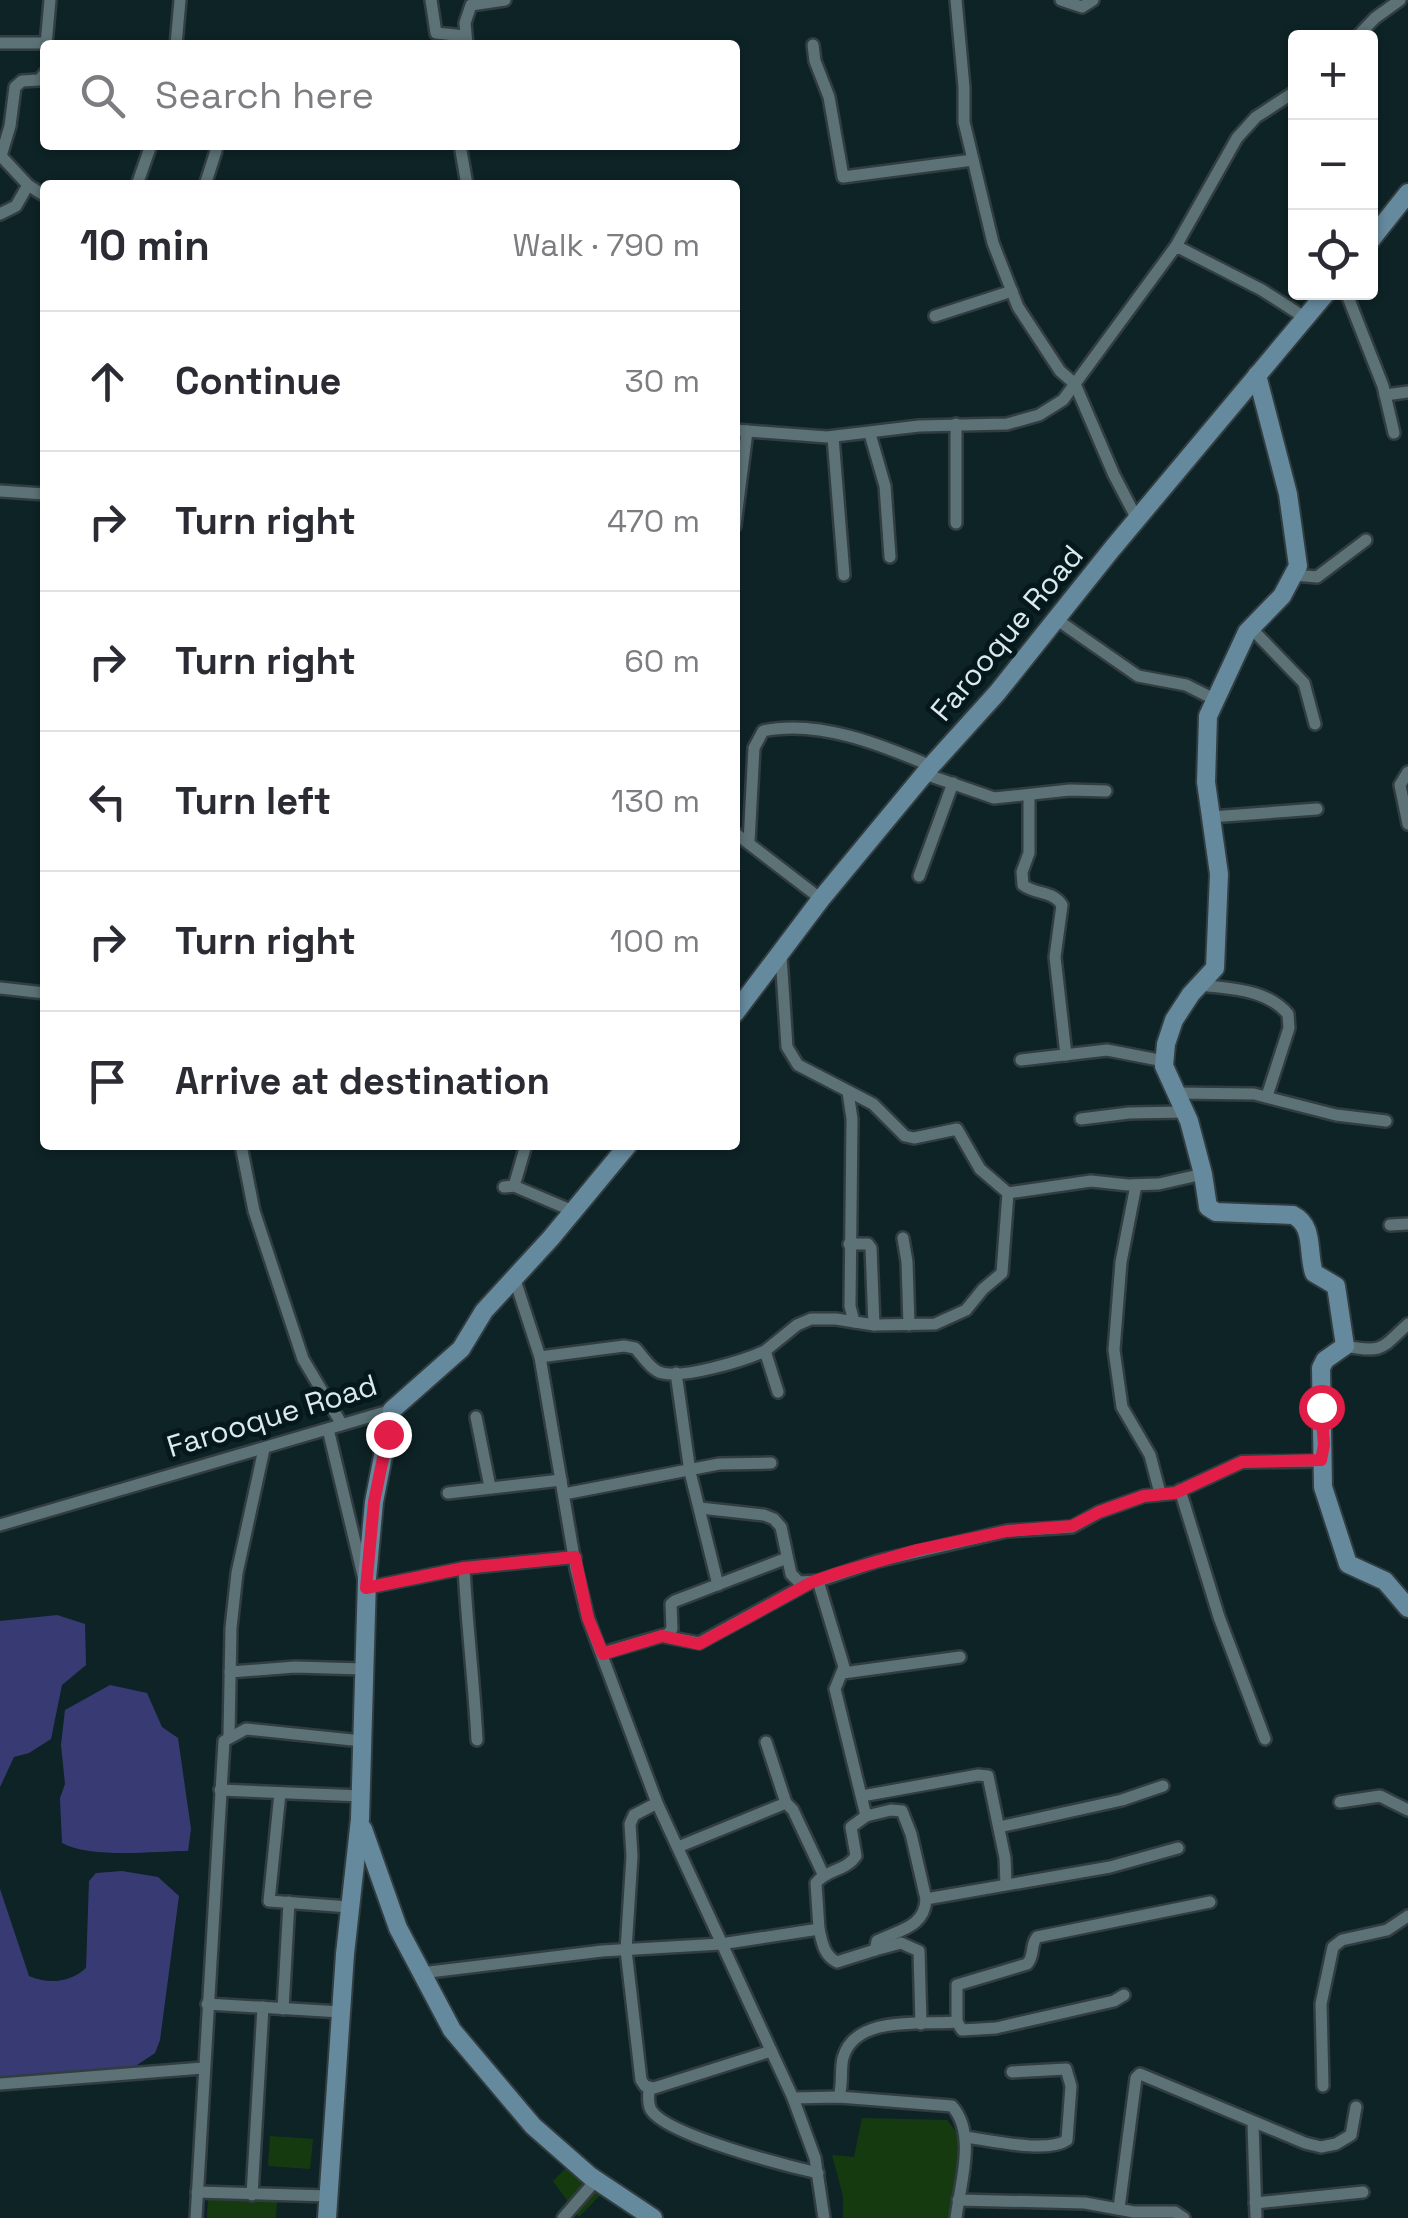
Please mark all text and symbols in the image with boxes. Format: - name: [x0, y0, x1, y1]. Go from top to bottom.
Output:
- map controls: [1288, 30, 1378, 300]
- button: +: [1288, 30, 1378, 120]
- search box: [40, 40, 740, 150]
- icon: search: [75, 68, 130, 123]
- text: Search here: [155, 71, 374, 119]
- button: −: [1288, 120, 1378, 210]
- button: locate: [1288, 210, 1378, 300]
- text: 10 min: [80, 219, 210, 272]
- text: Walk · 790 m: [513, 225, 700, 265]
- icon: ahead: [80, 354, 135, 409]
- text: Continue: [175, 357, 341, 405]
- text: 30 m: [624, 361, 700, 401]
- icon: right: [80, 494, 135, 549]
- text: Turn right: [175, 497, 356, 545]
- text: 470 m: [607, 501, 700, 541]
- street label: Farooque Road: [922, 537, 1092, 729]
- icon: right: [80, 634, 135, 689]
- text: Turn right: [175, 637, 356, 685]
- text: 60 m: [624, 641, 700, 681]
- icon: left: [80, 774, 135, 829]
- text: Turn left: [175, 777, 331, 825]
- text: 130 m: [611, 781, 700, 821]
- icon: right: [80, 914, 135, 969]
- text: Turn right: [175, 917, 356, 965]
- text: 100 m: [610, 921, 700, 961]
- icon: arrive: [80, 1054, 135, 1109]
- text: Arrive at destination: [175, 1057, 550, 1105]
- street label: Farooque Road: [162, 1365, 382, 1466]
- route start: [1299, 1385, 1345, 1431]
- route end: [366, 1412, 412, 1458]

